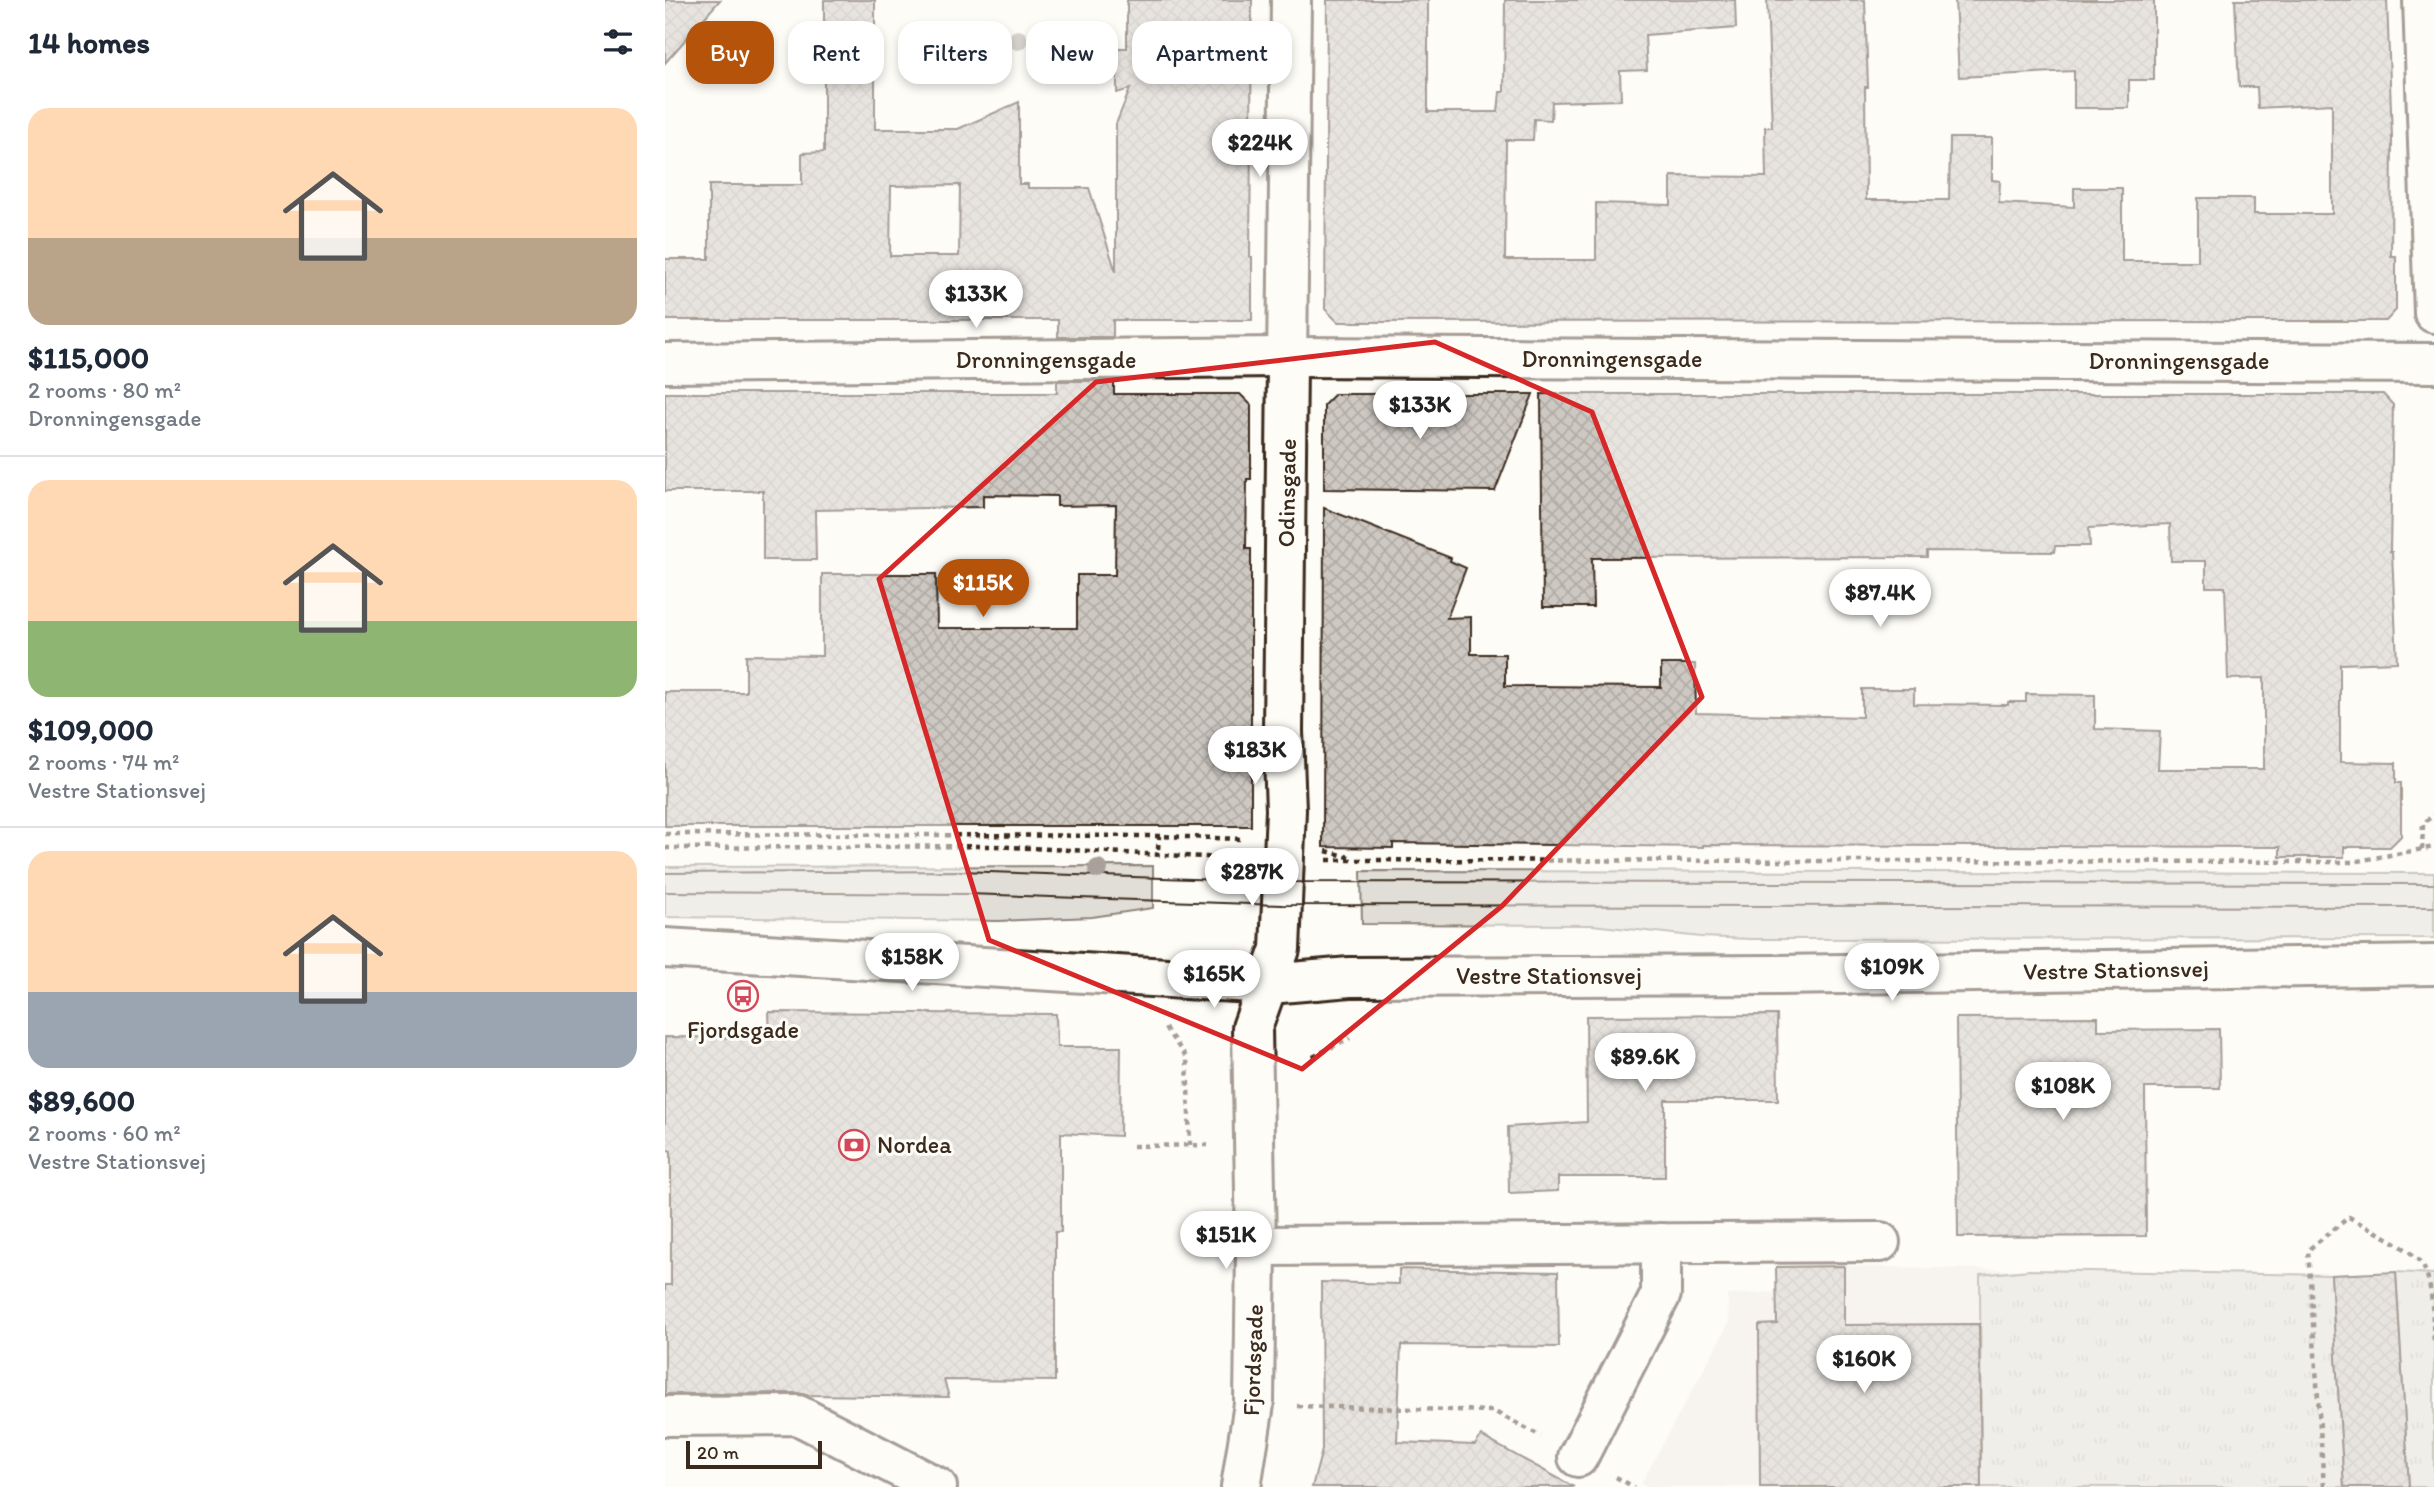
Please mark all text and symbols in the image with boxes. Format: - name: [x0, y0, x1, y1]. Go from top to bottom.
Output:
- chip: Buy: [686, 21, 774, 84]
- chip: Rent: [788, 21, 884, 84]
- chip: Filters: [898, 21, 1012, 84]
- chip: New: [1026, 21, 1118, 84]
- chip: Apartment: [1132, 21, 1292, 84]
- icon: filters: [599, 23, 637, 61]
- text: 14 homes: [28, 24, 150, 61]
- pin: $224K: [1211, 120, 1309, 179]
- text: $224K: [1228, 128, 1292, 156]
- icon: home: [270, 153, 396, 279]
- pin: $133K: [927, 270, 1025, 330]
- text: $133K: [945, 279, 1007, 307]
- text: $115,000: [28, 339, 149, 376]
- street label: Dronningensgade: [1521, 344, 1703, 373]
- street label: Dronningensgade: [955, 345, 1137, 374]
- street label: Dronningensgade: [2088, 346, 2270, 375]
- text: 2 rooms · 80 m²: [28, 376, 181, 404]
- pin: $133K: [1371, 382, 1469, 441]
- text: $133K: [1389, 390, 1451, 418]
- text: Dronningensgade: [28, 404, 201, 432]
- street label: Odinsgade: [1271, 438, 1302, 548]
- icon: home: [270, 525, 396, 651]
- pin: $115K: [934, 560, 1032, 619]
- text: $115K: [953, 568, 1013, 596]
- pin: $87.4K: [1823, 570, 1937, 629]
- text: $87.4K: [1845, 578, 1915, 606]
- text: $109,000: [28, 711, 154, 748]
- pin: $183K: [1206, 726, 1304, 786]
- text: $183K: [1224, 735, 1286, 763]
- text: 2 rooms · 74 m²: [28, 748, 180, 776]
- text: Vestre Stationsvej: [28, 776, 206, 804]
- pin: $287K: [1203, 848, 1301, 908]
- text: $287K: [1221, 857, 1283, 885]
- icon: home: [270, 896, 396, 1022]
- pin: $158K: [863, 934, 961, 993]
- text: $158K: [881, 942, 943, 970]
- pin: $109K: [1843, 944, 1941, 1003]
- pin: $165K: [1165, 950, 1263, 1010]
- text: $109K: [1860, 952, 1924, 980]
- street label: Vestre Stationsvej: [2023, 953, 2209, 986]
- text: $165K: [1183, 959, 1245, 987]
- street label: Vestre Stationsvej: [1456, 961, 1642, 990]
- bus stop icon: Fjordsgade: [726, 979, 760, 1013]
- place label: Fjordsgade: [687, 1015, 799, 1044]
- pin: $89.6K: [1588, 1034, 1702, 1093]
- text: $89.6K: [1611, 1042, 1679, 1070]
- pin: $108K: [2014, 1062, 2112, 1122]
- text: $108K: [2031, 1071, 2095, 1099]
- text: $89,600: [28, 1082, 135, 1119]
- text: 2 rooms · 60 m²: [28, 1119, 181, 1147]
- bank icon: Nordea: [837, 1128, 871, 1162]
- place label: Nordea: [877, 1130, 952, 1159]
- text: Vestre Stationsvej: [28, 1147, 206, 1175]
- pin: $151K: [1177, 1212, 1275, 1271]
- text: $151K: [1196, 1220, 1256, 1248]
- street label: Fjordsgade: [1236, 1304, 1269, 1416]
- pin: $160K: [1815, 1336, 1913, 1395]
- text: $160K: [1832, 1344, 1896, 1372]
- scale bar: [686, 1438, 823, 1470]
- text: 20 m: [697, 1441, 739, 1464]

